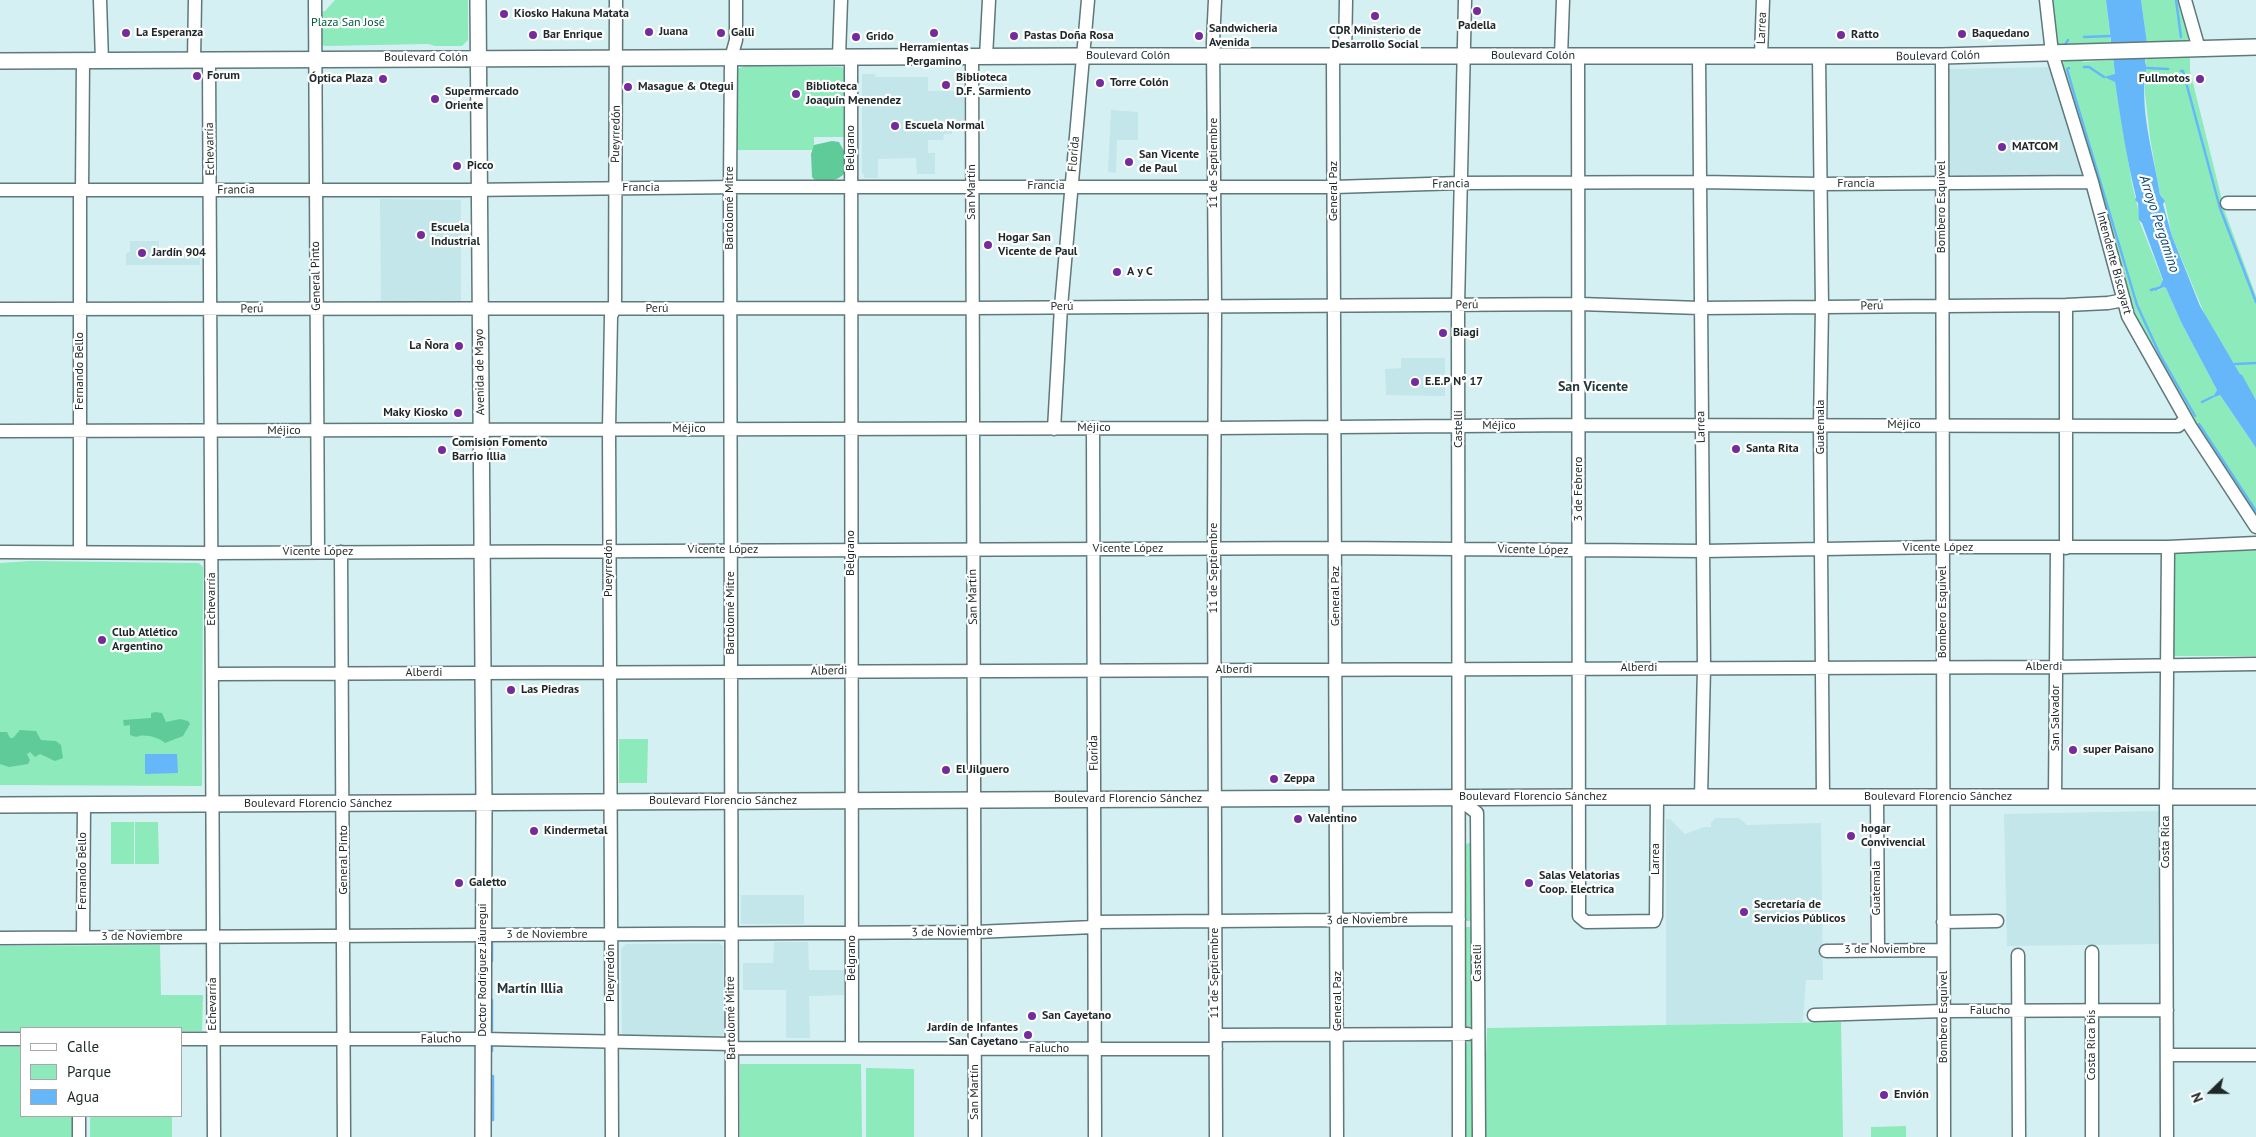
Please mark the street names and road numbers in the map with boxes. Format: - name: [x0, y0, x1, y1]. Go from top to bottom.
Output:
- street label: Larrea: [1754, 12, 1770, 44]
- street label: Boulevard Colón: [1896, 48, 1980, 64]
- street label: Boulevard Colón: [1086, 49, 1170, 63]
- street label: Boulevard Colón: [1491, 49, 1575, 63]
- street label: Boulevard Colón: [384, 51, 468, 65]
- street label: Pueyrredón: [608, 105, 624, 163]
- street label: 11 de Septiembre: [1207, 118, 1221, 208]
- street label: Echevarría: [202, 122, 218, 176]
- street label: Belgrano: [844, 125, 858, 171]
- street label: Florida: [1065, 136, 1083, 172]
- street label: General Paz: [1327, 161, 1341, 221]
- street label: Bombero Esquivel: [1935, 161, 1949, 253]
- street label: San Martín: [965, 164, 979, 220]
- street label: Bartolomé Mitre: [723, 166, 737, 250]
- street label: Francia: [1432, 176, 1470, 192]
- street label: Francia: [1837, 177, 1875, 191]
- street label: Francia: [1027, 179, 1065, 193]
- street label: Francia: [622, 181, 660, 195]
- street label: Francia: [217, 182, 255, 198]
- street label: Intendente Biscayart: [2093, 210, 2135, 316]
- street label: General Pinto: [308, 241, 324, 311]
- street label: Perú: [1455, 298, 1479, 312]
- street label: Perú: [1860, 299, 1884, 313]
- street label: Perú: [1051, 300, 1073, 314]
- street label: Perú: [240, 302, 264, 316]
- street label: Perú: [646, 302, 668, 316]
- street label: Avenida de Mayo: [472, 328, 488, 416]
- street label: Fernando Bello: [73, 332, 87, 410]
- street label: Guatemala: [1814, 400, 1828, 454]
- street label: Castelli: [1452, 410, 1466, 448]
- street label: Larrea: [1694, 411, 1708, 443]
- street label: Méjico: [1887, 418, 1921, 432]
- street label: Méjico: [1482, 419, 1516, 433]
- street label: Méjico: [1077, 421, 1111, 435]
- street label: Méjico: [672, 422, 706, 436]
- street label: Méjico: [267, 424, 301, 438]
- street label: 3 de Febrero: [1572, 457, 1586, 521]
- street label: 11 de Septiembre: [1207, 523, 1221, 613]
- street label: Belgrano: [844, 530, 858, 576]
- street label: Pueyrredón: [602, 539, 616, 597]
- street label: Vicente López: [1903, 541, 1973, 555]
- street label: Vicente López: [1093, 542, 1163, 556]
- street label: Vicente López: [1497, 542, 1569, 558]
- street label: Vicente López: [688, 543, 758, 557]
- street label: Vicente López: [283, 545, 353, 559]
- street label: General Paz: [1329, 566, 1343, 626]
- street label: Bombero Esquivel: [1936, 566, 1950, 658]
- street label: San Martín: [965, 569, 981, 625]
- street label: Bartolomé Mitre: [724, 571, 738, 655]
- street label: Echevarría: [205, 572, 219, 626]
- street label: Alberdi: [2026, 660, 2062, 674]
- street label: Alberdi: [1621, 661, 1657, 675]
- street label: Alberdi: [810, 663, 848, 679]
- street label: Alberdi: [1216, 663, 1252, 677]
- street label: Alberdi: [406, 666, 442, 680]
- street label: San Salvador: [2049, 685, 2063, 751]
- street label: Florida: [1086, 735, 1102, 771]
- street label: Boulevard Florencio Sánchez: [1459, 790, 1607, 804]
- street label: Boulevard Florencio Sánchez: [1864, 790, 2012, 804]
- street label: Boulevard Florencio Sánchez: [1054, 792, 1202, 806]
- street label: Boulevard Florencio Sánchez: [649, 794, 797, 808]
- street label: Boulevard Florencio Sánchez: [244, 797, 392, 811]
- street label: Costa Rica: [2159, 816, 2173, 868]
- street label: General Pinto: [337, 825, 351, 895]
- street label: Fernando Bello: [76, 832, 90, 910]
- street label: Larrea: [1649, 843, 1663, 875]
- street label: Guatemala: [1870, 861, 1884, 915]
- street label: Doctor Rodríguez Jáuregui: [476, 903, 490, 1037]
- street label: 3 de Noviembre: [1326, 912, 1408, 928]
- street label: 3 de Noviembre: [911, 924, 993, 940]
- street label: 3 de Noviembre: [506, 928, 588, 942]
- street label: 11 de Septiembre: [1208, 928, 1222, 1018]
- street label: 3 de Noviembre: [101, 930, 183, 944]
- street label: Belgrano: [845, 935, 859, 981]
- street label: 3 de Noviembre: [1844, 943, 1926, 957]
- street label: Pueyrredón: [604, 944, 618, 1002]
- street label: Castelli: [1471, 944, 1485, 982]
- street label: General Paz: [1331, 971, 1345, 1031]
- street label: Bombero Esquivel: [1937, 971, 1951, 1063]
- street label: Bartolomé Mitre: [723, 976, 739, 1060]
- street label: Echevarría: [206, 977, 220, 1031]
- street label: Falucho: [1970, 1004, 2010, 1018]
- street label: Costa Rica bis: [2085, 1010, 2099, 1080]
- street label: Falucho: [421, 1031, 461, 1047]
- street label: Falucho: [1029, 1042, 1069, 1056]
- street label: San Martín: [968, 1064, 982, 1120]

